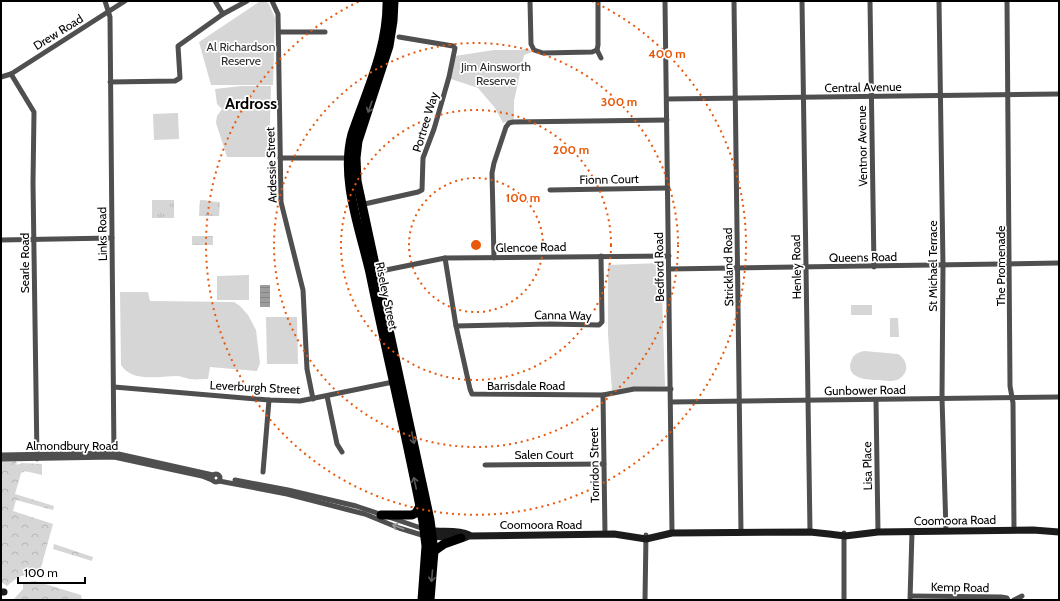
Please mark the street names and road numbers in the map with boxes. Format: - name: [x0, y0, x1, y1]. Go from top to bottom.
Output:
- street label: Drew Road: [30, 11, 86, 53]
- street label: Central Avenue: [824, 79, 902, 95]
- street label: Portree Way: [409, 90, 441, 154]
- street label: Ventnor Avenue: [854, 105, 870, 187]
- street label: Ardessie Street: [262, 127, 280, 203]
- street label: Fionn Court: [579, 171, 639, 187]
- street label: Links Road: [94, 207, 110, 261]
- street label: St Michael Terrace: [925, 220, 940, 312]
- street label: The Promenade: [993, 226, 1008, 306]
- street label: Strickland Road: [720, 228, 736, 306]
- street label: Bedford Road: [651, 232, 667, 302]
- street label: Searle Road: [17, 233, 32, 293]
- street label: Henley Road: [788, 234, 804, 300]
- street label: Glencoe Road: [496, 239, 566, 255]
- street label: Queens Road: [829, 249, 897, 265]
- street label: Riseley Street: [372, 261, 402, 331]
- street label: Canna Way: [534, 307, 592, 323]
- street label: Leverburgh Street: [209, 377, 301, 397]
- street label: Barrisdale Road: [487, 378, 565, 393]
- street label: Gunbower Road: [824, 382, 906, 398]
- street label: Torridon Street: [586, 427, 602, 503]
- street label: Almondbury Road: [26, 438, 118, 453]
- street label: Lisa Place: [859, 441, 875, 491]
- street label: Salen Court: [514, 447, 574, 462]
- street label: Coomoora Road: [914, 512, 996, 528]
- street label: Coomoora Road: [500, 517, 582, 532]
- street label: Kemp Road: [931, 579, 989, 595]

